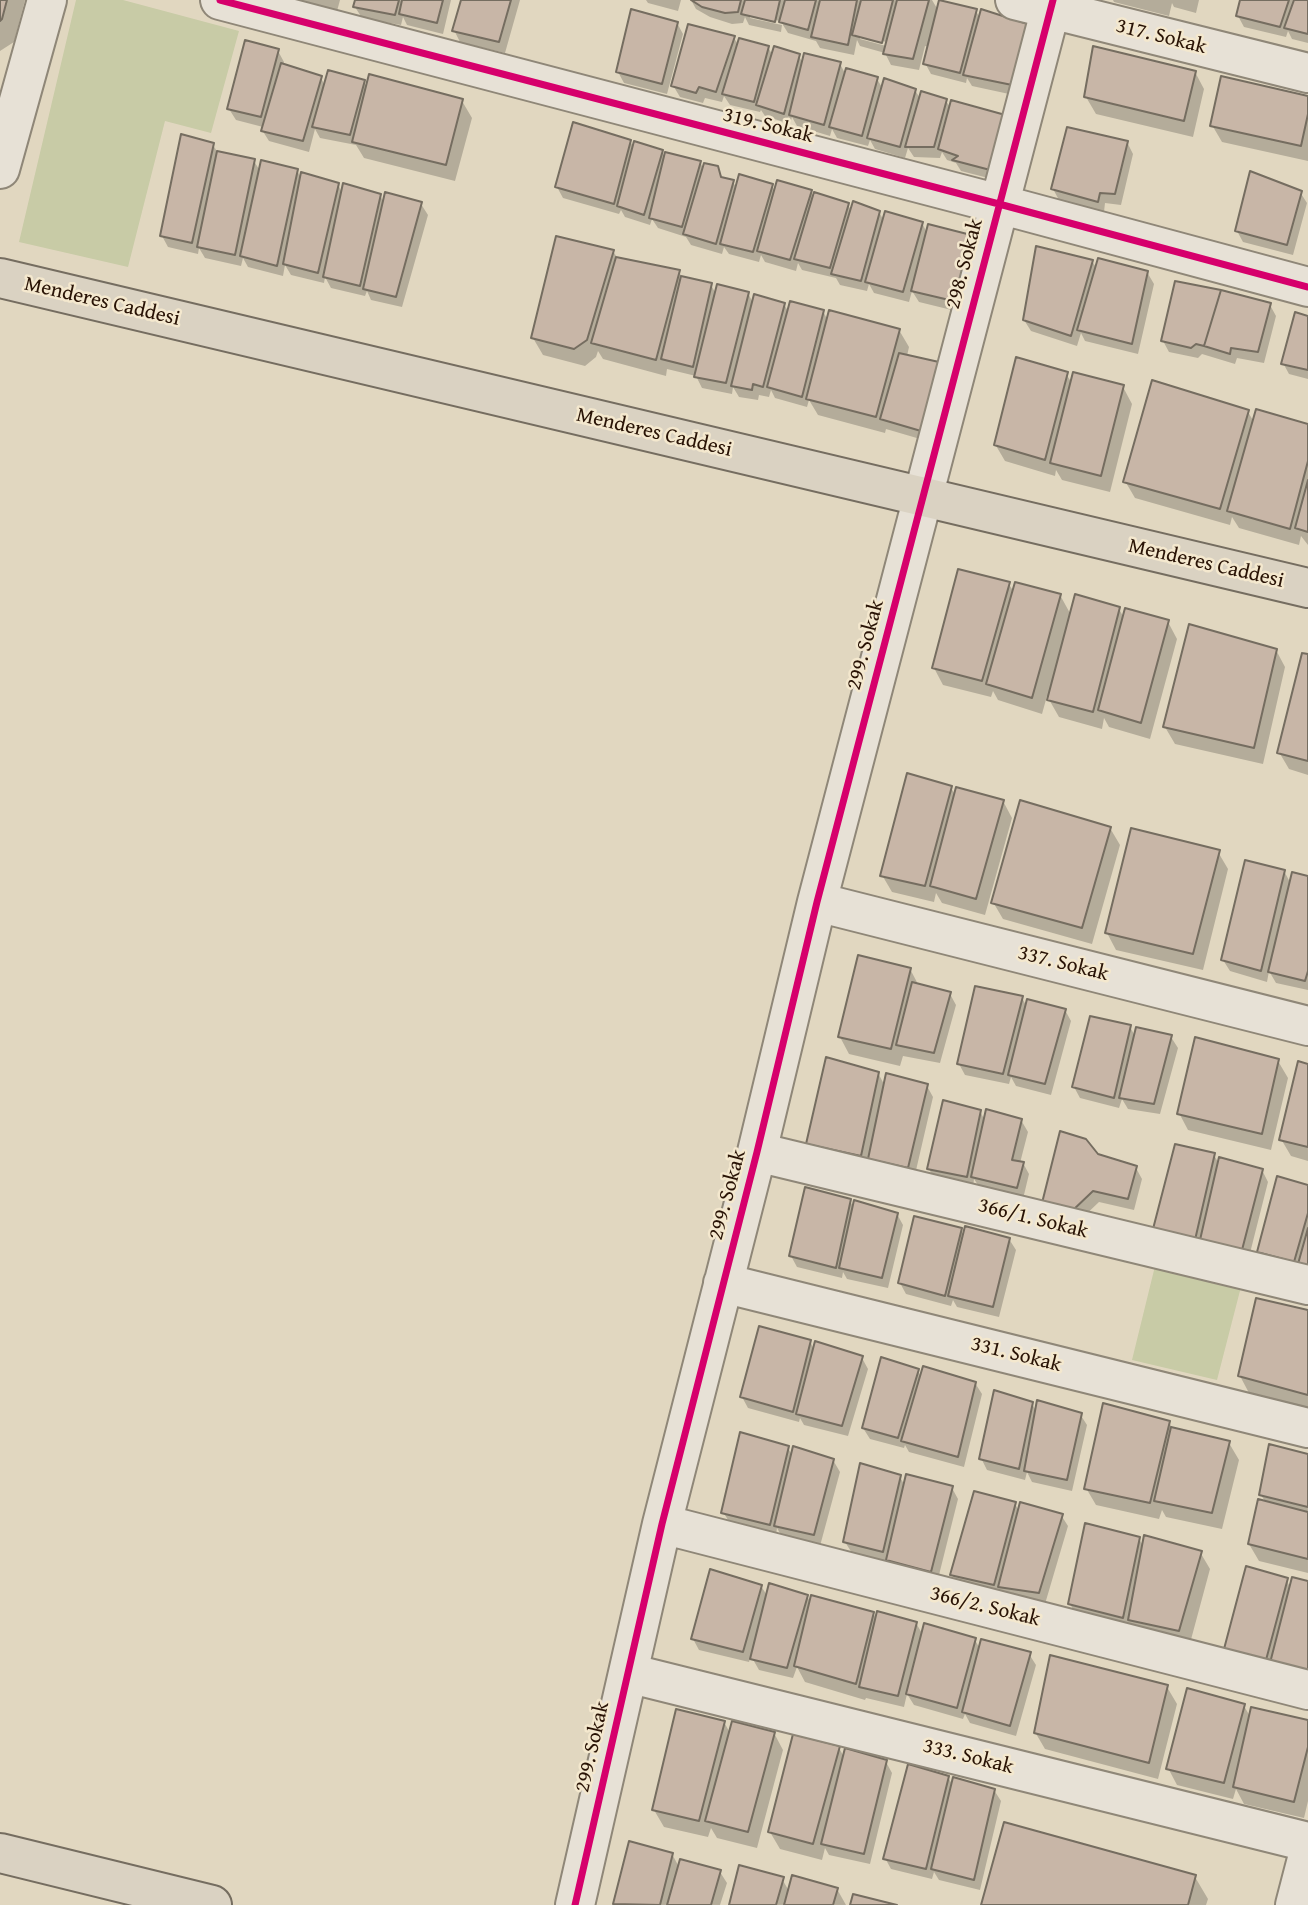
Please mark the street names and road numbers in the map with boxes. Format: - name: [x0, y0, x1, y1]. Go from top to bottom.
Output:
- street label: 317. Sokak: [1113, 14, 1209, 60]
- street label: 319. Sokak: [720, 103, 816, 149]
- street label: 298. Sokak: [941, 216, 989, 312]
- street label: Menderes Caddesi: [22, 272, 182, 332]
- street label: Menderes Caddesi: [574, 403, 734, 463]
- street label: Menderes Caddesi: [1126, 534, 1286, 594]
- street label: 299. Sokak: [842, 597, 890, 693]
- street label: 337. Sokak: [1015, 941, 1111, 987]
- street label: 299. Sokak: [704, 1147, 752, 1243]
- street label: 366/1. Sokak: [975, 1193, 1091, 1245]
- street label: 331. Sokak: [968, 1332, 1064, 1378]
- street label: 366/2. Sokak: [927, 1581, 1043, 1633]
- street label: 299. Sokak: [570, 1699, 616, 1795]
- street label: 333. Sokak: [920, 1734, 1016, 1780]

